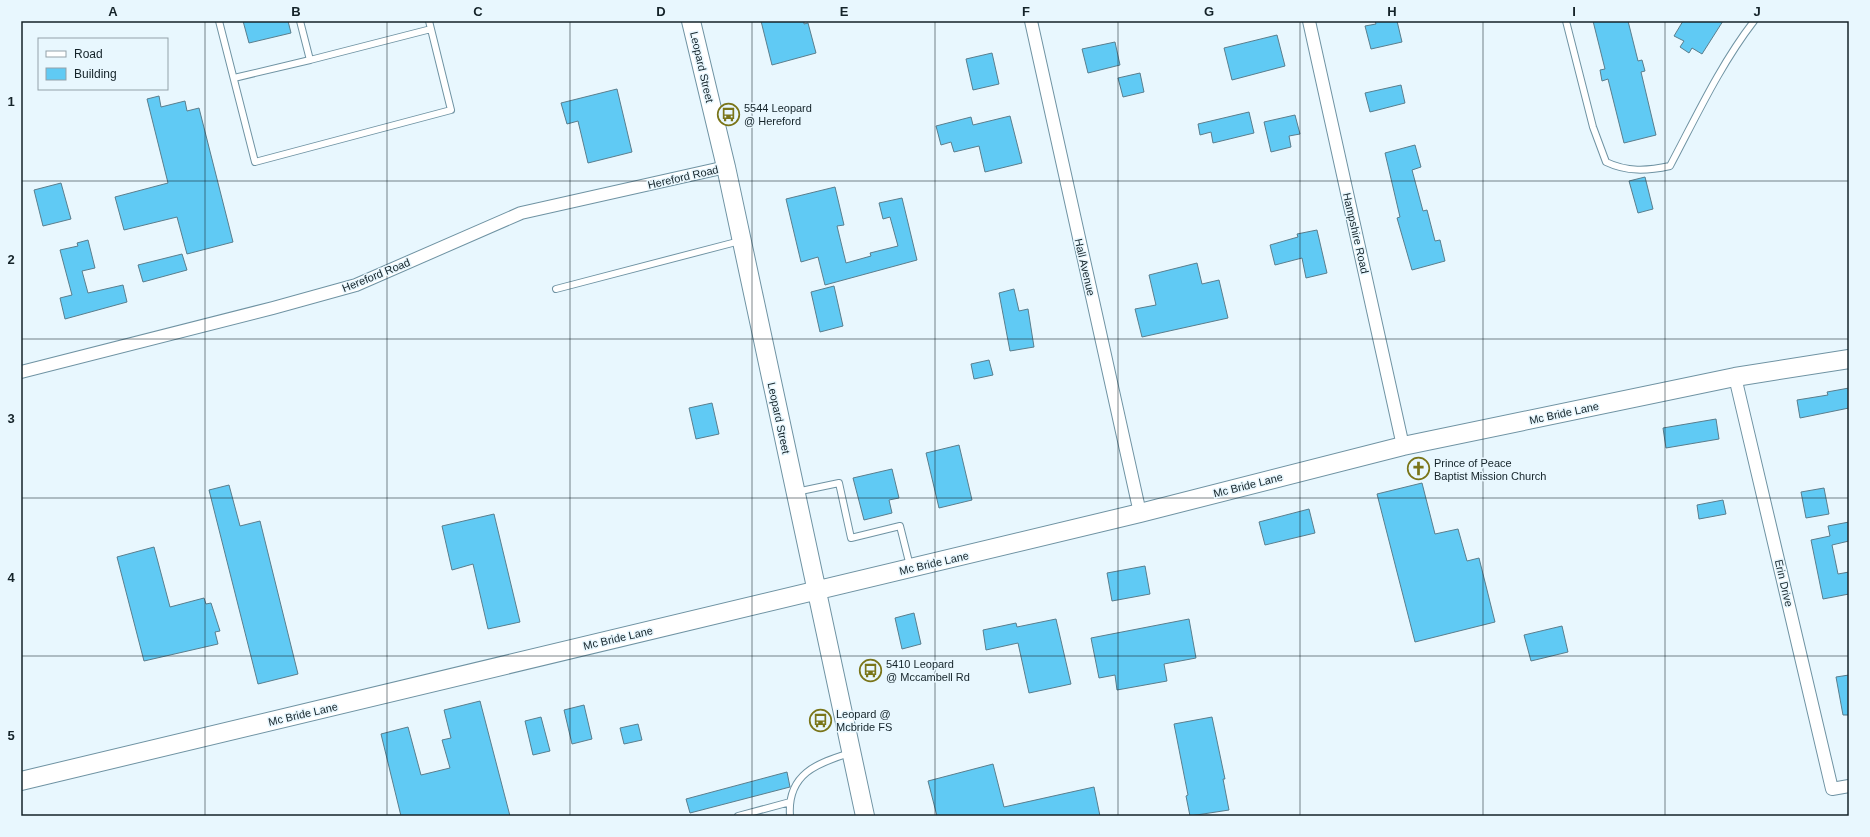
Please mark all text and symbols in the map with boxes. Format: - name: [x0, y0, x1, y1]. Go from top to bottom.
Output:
- text: A: [108, 4, 118, 19]
- text: B: [291, 4, 301, 19]
- text: C: [473, 4, 483, 19]
- text: D: [656, 4, 666, 19]
- text: E: [840, 4, 849, 19]
- text: F: [1022, 4, 1030, 19]
- text: G: [1204, 4, 1214, 19]
- text: H: [1387, 4, 1397, 19]
- text: I: [1572, 4, 1576, 19]
- text: J: [1753, 4, 1761, 19]
- street label: Leopard Street: [688, 30, 716, 104]
- legend: [38, 38, 168, 90]
- text: Road: [74, 47, 103, 61]
- text: Building: [74, 67, 117, 81]
- text: 1: [7, 94, 15, 109]
- bus stop icon: 5544 Leopard @ Hereford: [716, 101, 742, 127]
- place label: 5544 Leopard @ Hereford: [744, 102, 812, 127]
- street label: Hereford Road: [646, 163, 720, 191]
- street label: Hampshire Road: [1341, 191, 1371, 275]
- street label: Hall Avenue: [1073, 237, 1097, 297]
- text: 2: [7, 252, 15, 267]
- street label: Hereford Road: [340, 256, 412, 294]
- street label: Leopard Street: [766, 381, 792, 455]
- street label: Mc Bride Lane: [1528, 400, 1600, 426]
- text: 3: [7, 411, 15, 426]
- church icon: Prince of Peace Baptist Mission Church: [1405, 456, 1431, 482]
- place label: Prince of Peace Baptist Mission Church: [1434, 457, 1547, 482]
- street label: Mc Bride Lane: [1212, 471, 1284, 499]
- street label: Mc Bride Lane: [898, 549, 970, 577]
- street label: Erin Drive: [1773, 558, 1795, 608]
- text: 4: [7, 570, 15, 585]
- street label: Mc Bride Lane: [582, 624, 654, 652]
- bus stop icon: 5410 Leopard @ Mccambell Rd: [857, 657, 883, 683]
- place label: 5410 Leopard @ Mccambell Rd: [886, 658, 970, 683]
- street label: Mc Bride Lane: [267, 700, 339, 728]
- bus stop icon: Leopard @ Mcbride FS: [808, 707, 834, 733]
- place label: Leopard @ Mcbride FS: [836, 708, 892, 733]
- text: 5: [7, 728, 15, 743]

